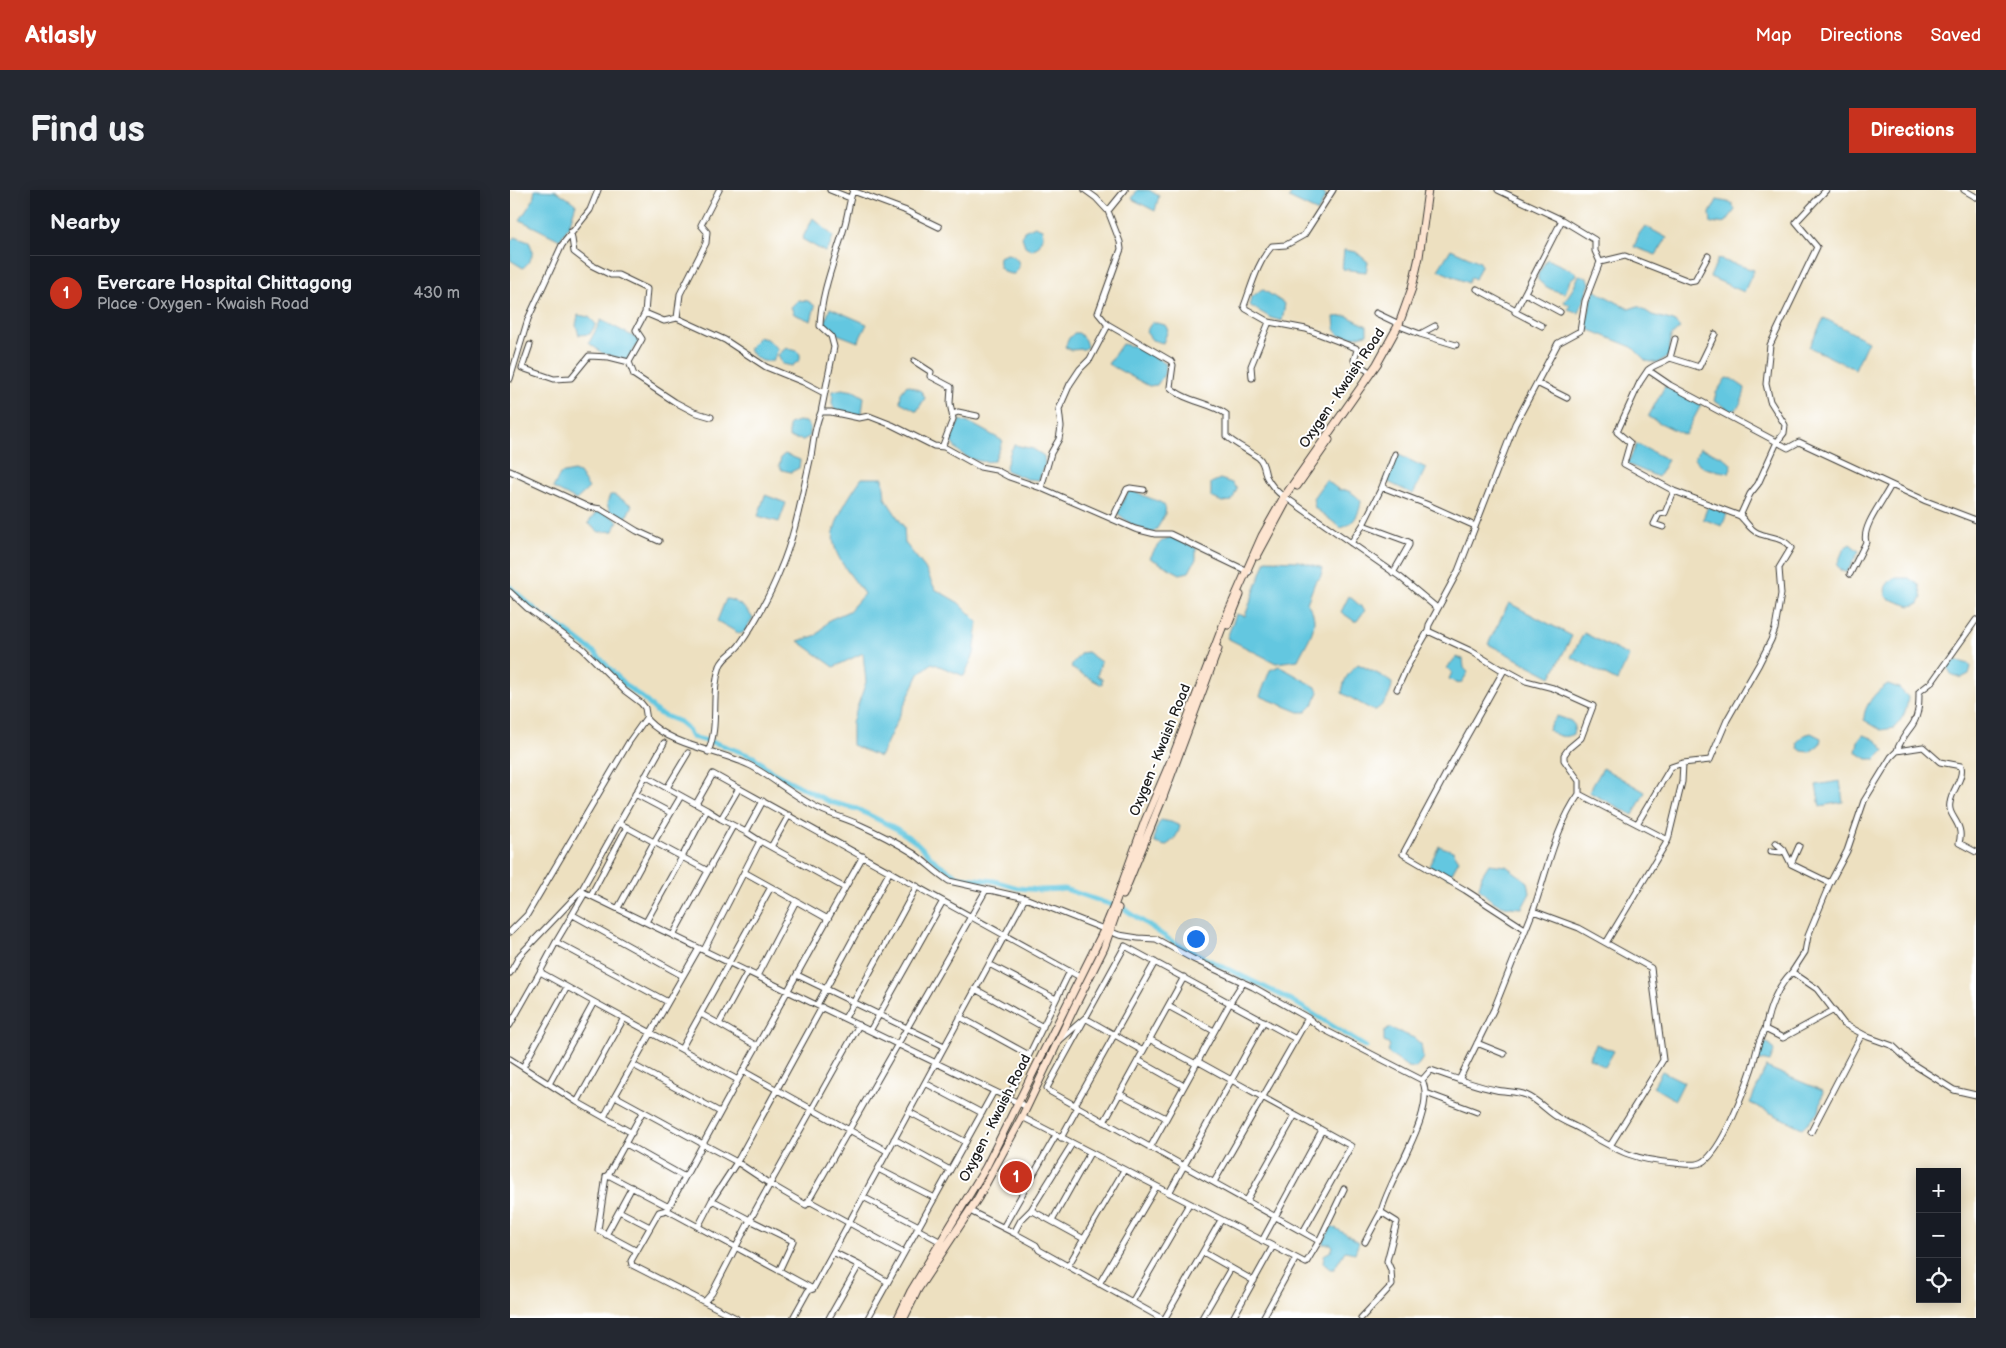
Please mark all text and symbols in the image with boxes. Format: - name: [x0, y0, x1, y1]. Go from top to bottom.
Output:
- text: Atlasly: [25, 21, 96, 50]
- text: Map: [1756, 25, 1792, 46]
- text: Directions: [1820, 25, 1902, 46]
- text: Saved: [1930, 25, 1981, 46]
- button: Directions: [1849, 108, 1976, 153]
- text: Find us: [30, 109, 145, 152]
- text: Nearby: [50, 210, 120, 235]
- text: Evercare Hospital Chittagong: [97, 272, 352, 295]
- text: 1: [63, 284, 69, 303]
- text: 430 m: [413, 284, 460, 303]
- text: Place · Oxygen - Kwaish Road: [97, 295, 309, 314]
- street label: Oxygen - Kwaish Road: [1296, 325, 1388, 451]
- street label: Oxygen - Kwaish Road: [1126, 682, 1194, 818]
- your location: [1183, 926, 1209, 952]
- street label: Oxygen - Kwaish Road: [955, 1051, 1035, 1185]
- pin: 1: [1000, 1158, 1032, 1196]
- map controls: [1916, 1168, 1961, 1303]
- button: +: [1916, 1168, 1961, 1213]
- button: −: [1916, 1213, 1961, 1258]
- button: locate: [1916, 1258, 1961, 1303]

